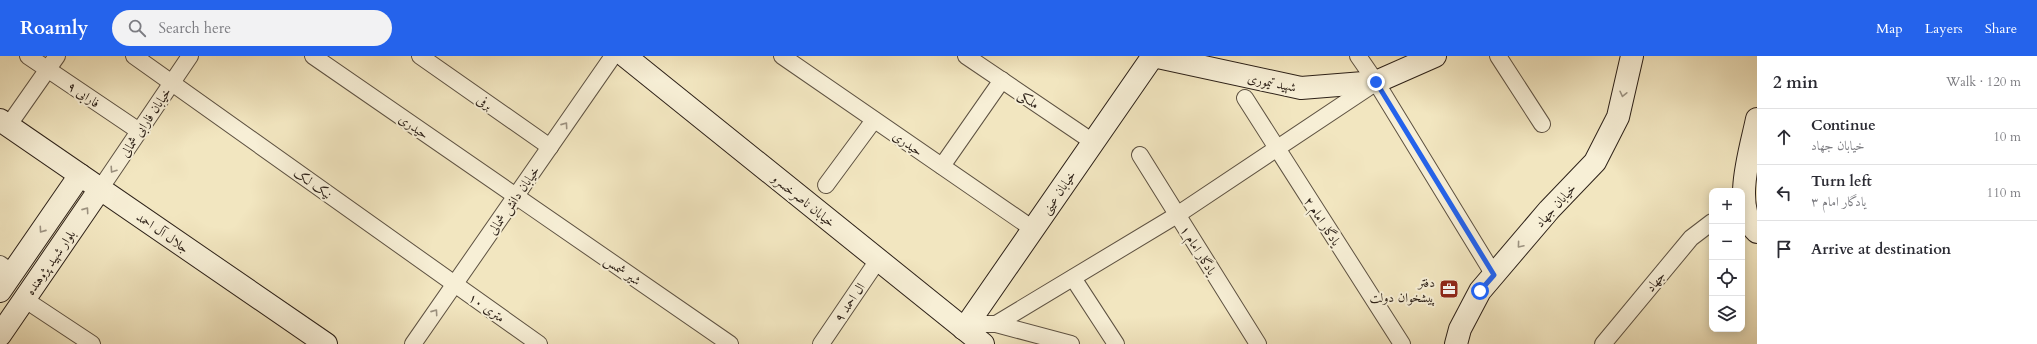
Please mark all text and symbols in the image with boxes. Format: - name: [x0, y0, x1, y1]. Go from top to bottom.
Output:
- search box: [112, 10, 392, 46]
- text: Roamly: [20, 15, 88, 41]
- icon: search: [126, 17, 148, 39]
- text: Search here: [158, 18, 231, 38]
- text: Map: [1876, 19, 1903, 38]
- text: Layers: [1925, 19, 1963, 38]
- text: Share: [1985, 19, 2017, 38]
- street label: شهید تیموری: [1246, 69, 1298, 97]
- text: 2 min: [1773, 71, 1818, 94]
- route end: [1367, 73, 1385, 91]
- text: Walk · 120 m: [1946, 73, 2021, 91]
- street label: فارابی ۹: [64, 77, 103, 112]
- street label: خیابان فارابی شمالی: [116, 84, 176, 161]
- street label: ملکی: [1014, 86, 1043, 114]
- street label: برفی: [473, 91, 496, 115]
- one-way arrow: [1620, 91, 1628, 97]
- street label: حیدری: [395, 110, 432, 144]
- text: Continue: [1811, 115, 1876, 135]
- one-way arrow: [560, 122, 567, 129]
- icon: ahead: [1773, 126, 1795, 148]
- street label: حیدری: [889, 127, 926, 161]
- text: 10 m: [1993, 128, 2021, 146]
- text: خیابان جهاد: [1811, 137, 1864, 155]
- street label: خیابان دانش شمالی: [484, 163, 544, 238]
- street label: نیک لک: [290, 164, 335, 204]
- one-way arrow: [110, 166, 118, 173]
- street label: خیابان عینی: [1037, 167, 1080, 218]
- street label: خیابان ناصرخسرو: [766, 168, 839, 232]
- text: Turn left: [1811, 171, 1872, 191]
- street label: خیابان جهاد: [1531, 180, 1580, 232]
- icon: left: [1773, 182, 1795, 204]
- text: 110 m: [1987, 184, 2021, 202]
- map controls: [1709, 188, 1745, 332]
- button: +: [1709, 188, 1745, 224]
- street label: یادگار امام ۲: [1298, 193, 1346, 252]
- text: یادگار امام ۳: [1811, 193, 1866, 211]
- one-way arrow: [81, 208, 88, 215]
- street label: جلال آل احمد: [132, 208, 193, 258]
- street label: یادگار امام ۱: [1174, 222, 1221, 281]
- button: −: [1709, 224, 1745, 260]
- street label: بلوار شهید پژوهنده: [22, 226, 80, 299]
- one-way arrow: [39, 226, 47, 233]
- icon: arrive: [1773, 238, 1795, 260]
- text: Arrive at destination: [1811, 239, 1951, 259]
- one-way arrow: [1517, 240, 1524, 247]
- street label: شیر شمس: [600, 252, 644, 290]
- button: locate: [1709, 260, 1745, 296]
- street label: جهاد: [1642, 267, 1670, 296]
- place label: دفتر پیشخوان دولت: [1369, 274, 1435, 307]
- office icon: دفتر پیشخوان دولت: [1438, 278, 1460, 300]
- street label: ال احمد ۹: [830, 279, 870, 326]
- route start: [1471, 282, 1489, 300]
- street label: ۱۰ متری: [465, 289, 508, 327]
- button: layers: [1709, 296, 1745, 332]
- one-way arrow: [430, 309, 438, 316]

